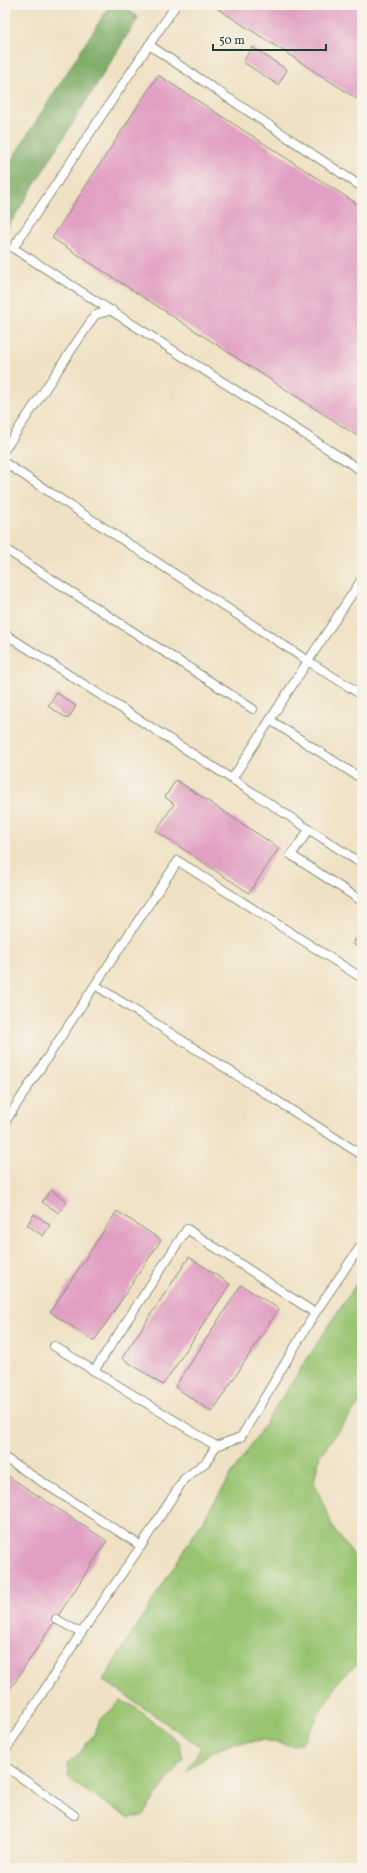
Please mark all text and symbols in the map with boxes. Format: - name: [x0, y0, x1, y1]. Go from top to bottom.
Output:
- scale bar: [213, 26, 326, 52]
- text: 50 m: [219, 33, 245, 49]

